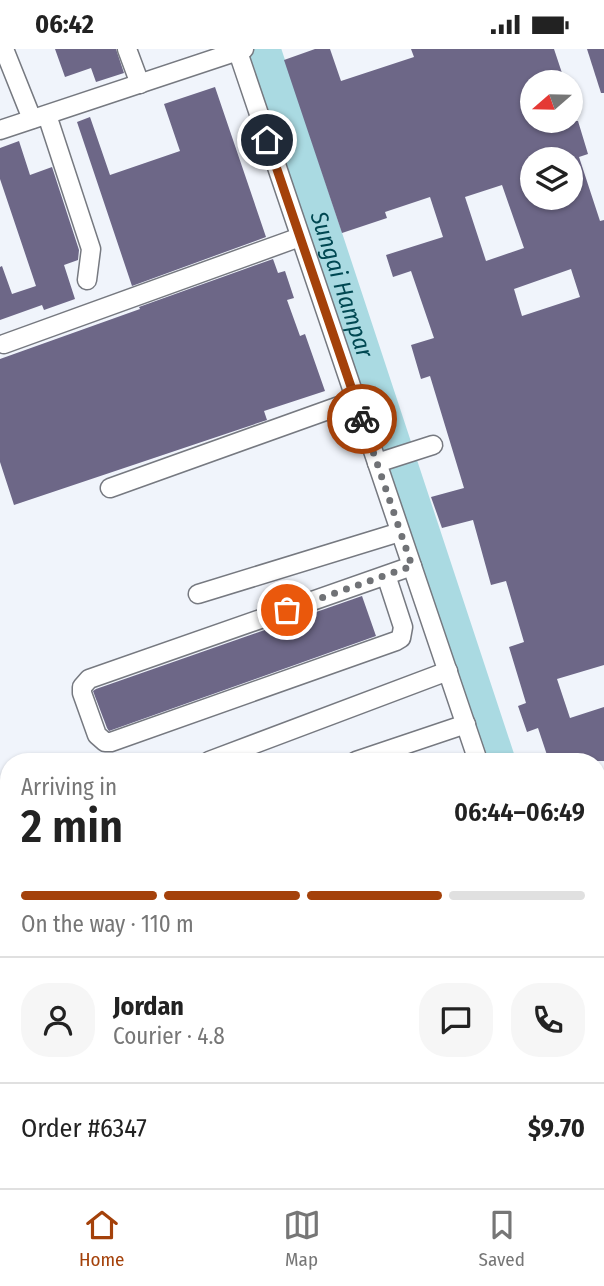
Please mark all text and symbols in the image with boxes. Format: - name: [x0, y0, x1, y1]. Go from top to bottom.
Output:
- text: 06:42: [35, 9, 94, 40]
- north arrow: [520, 70, 583, 133]
- map controls: [520, 70, 583, 210]
- pin: [237, 110, 297, 170]
- icon: home: [248, 121, 286, 159]
- button: layers: [520, 147, 583, 210]
- water label: Sungai Hampar: [304, 207, 379, 362]
- courier: [327, 384, 397, 454]
- icon: bike: [343, 400, 381, 438]
- pin: [257, 580, 317, 640]
- icon: bag: [268, 591, 306, 629]
- text: Arriving in: [21, 773, 117, 801]
- text: 06:44–06:49: [454, 797, 585, 828]
- text: 2 min: [21, 799, 123, 854]
- text: On the way · 110 m: [21, 910, 194, 938]
- button: person: [21, 983, 95, 1057]
- button: chat: [419, 983, 493, 1057]
- button: phone: [511, 983, 585, 1057]
- text: Jordan: [113, 991, 184, 1022]
- text: Courier · 4.8: [113, 1022, 225, 1050]
- text: Order #6347: [21, 1113, 147, 1144]
- text: $9.70: [528, 1113, 585, 1144]
- tab: Home: [79, 1206, 125, 1271]
- tab: Map: [283, 1206, 321, 1271]
- tab: Saved: [479, 1206, 525, 1271]

